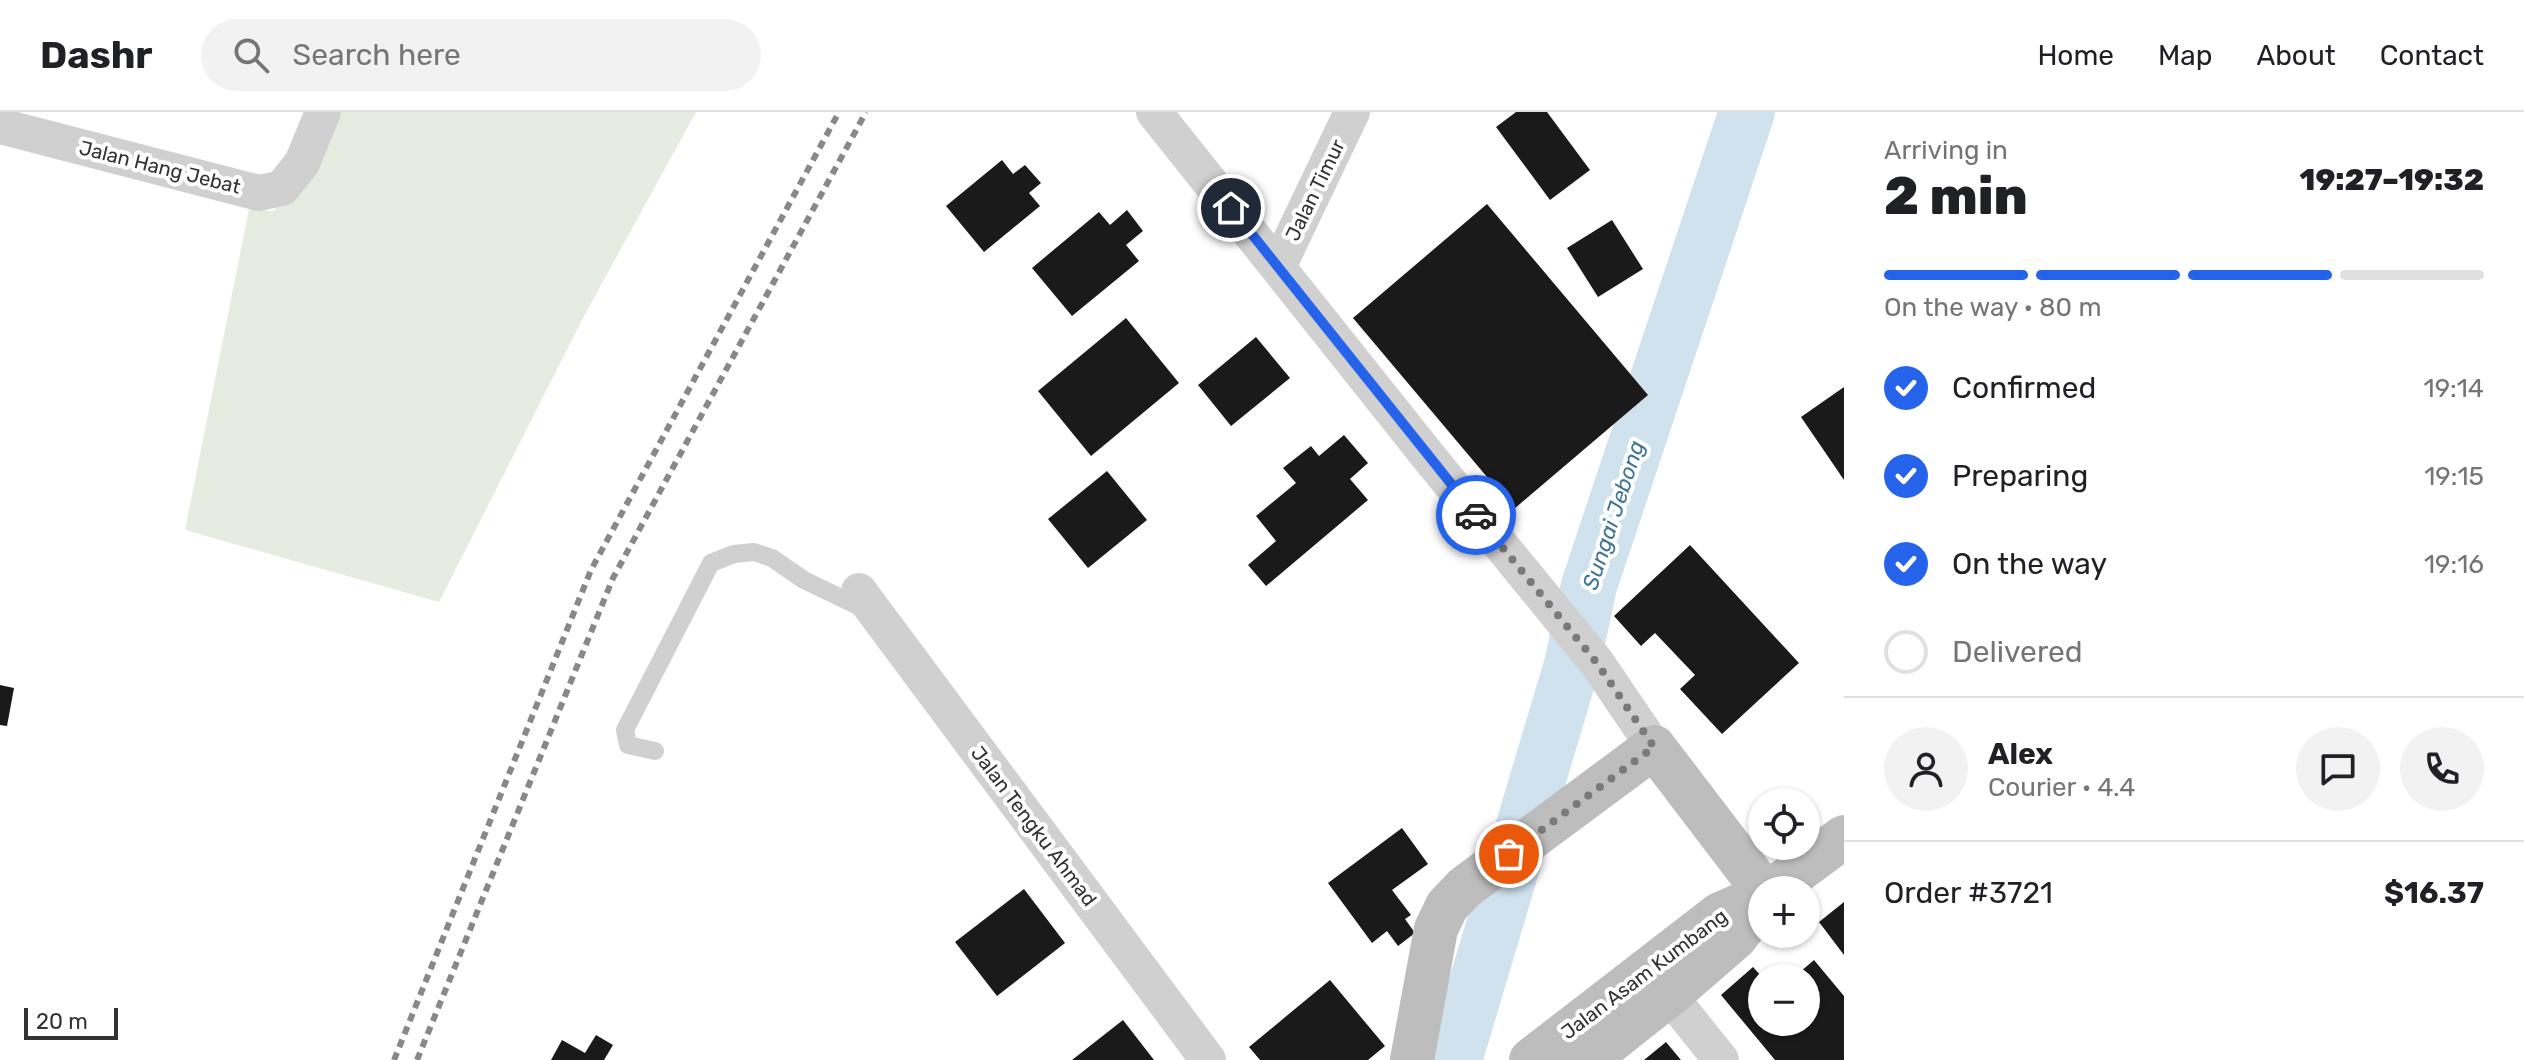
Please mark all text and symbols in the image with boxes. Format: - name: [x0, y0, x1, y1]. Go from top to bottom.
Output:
- search box: [201, 19, 761, 91]
- text: Dashr: [40, 32, 153, 78]
- icon: search: [229, 33, 273, 77]
- text: Search here: [293, 37, 461, 73]
- text: Home: [2037, 39, 2114, 72]
- text: Map: [2158, 39, 2212, 72]
- text: About: [2256, 39, 2336, 72]
- text: Contact: [2380, 39, 2484, 72]
- street label: Jalan Hang Jebat: [77, 135, 243, 199]
- street label: Jalan Timur: [1280, 135, 1350, 245]
- text: Arriving in: [1884, 135, 2008, 166]
- text: 19:27–19:32: [2300, 162, 2484, 198]
- text: 2 min: [1884, 165, 2028, 227]
- pin: [1197, 174, 1265, 242]
- icon: home: [1209, 186, 1253, 230]
- text: On the way · 80 m: [1884, 292, 2102, 323]
- icon: check: [1884, 366, 1928, 410]
- text: Confirmed: [1952, 370, 2096, 406]
- text: 19:14: [2424, 373, 2484, 404]
- water label: Sungai Jebong: [1577, 437, 1650, 593]
- icon: check: [1884, 454, 1928, 498]
- text: Preparing: [1952, 458, 2088, 494]
- text: 19:15: [2424, 461, 2484, 492]
- courier: [1436, 475, 1516, 555]
- icon: car: [1454, 493, 1498, 537]
- icon: check: [1884, 542, 1928, 586]
- text: On the way: [1952, 546, 2107, 582]
- text: 19:16: [2424, 549, 2484, 580]
- text: Delivered: [1952, 634, 2083, 670]
- button: person: [1884, 727, 1968, 811]
- button: chat: [2296, 727, 2380, 811]
- button: phone: [2400, 727, 2484, 811]
- text: Alex: [1988, 736, 2053, 772]
- street label: Jalan Tengku Ahmad: [966, 741, 1102, 911]
- text: Courier · 4.4: [1988, 772, 2135, 803]
- map controls: [1748, 788, 1820, 1036]
- button: locate: [1748, 788, 1820, 860]
- pin: [1475, 820, 1543, 888]
- icon: bag: [1487, 832, 1531, 876]
- text: Order #3721: [1884, 875, 2053, 911]
- text: $16.37: [2384, 875, 2484, 911]
- button: +: [1748, 876, 1820, 948]
- street label: Jalan Asam Kumbang: [1556, 904, 1732, 1044]
- button: −: [1748, 964, 1820, 1036]
- scale bar: [24, 1004, 118, 1040]
- text: 20 m: [36, 1008, 88, 1035]

